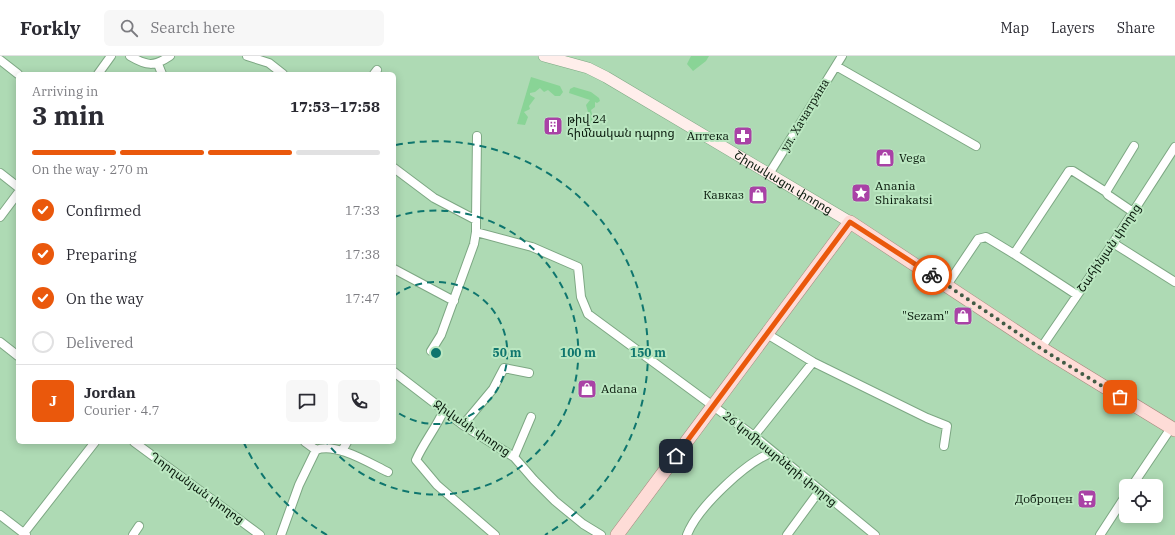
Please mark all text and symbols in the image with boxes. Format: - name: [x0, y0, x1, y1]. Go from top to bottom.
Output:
- search box: [104, 10, 384, 46]
- text: Forkly: [20, 16, 80, 40]
- icon: search: [118, 17, 140, 39]
- text: Search here: [150, 18, 235, 37]
- text: Map: [1001, 19, 1029, 37]
- text: Layers: [1051, 19, 1095, 37]
- text: Share: [1117, 19, 1155, 37]
- street label: ул. Хачатряна: [777, 75, 832, 154]
- text: Arriving in: [32, 83, 98, 100]
- text: 17:53–17:58: [290, 97, 380, 116]
- text: 3 min: [32, 98, 105, 132]
- place label: թիվ 24 հիմնական դպրոց: [567, 111, 675, 140]
- building icon: թիվ 24 հիմնական դպրոց: [542, 115, 564, 137]
- pharmacy icon: Аптека: [732, 125, 754, 147]
- place label: Аптека: [687, 128, 729, 143]
- street label: Շիրակացու փողոց: [732, 147, 836, 217]
- shop icon: Vega: [874, 147, 896, 169]
- place label: Vega: [899, 150, 926, 165]
- text: On the way · 270 m: [32, 161, 148, 178]
- place label: Anania Shirakatsi: [875, 178, 933, 207]
- place icon: Anania Shirakatsi: [850, 182, 872, 204]
- shop icon: Кавказ: [747, 184, 769, 206]
- place label: Кавказ: [703, 187, 744, 202]
- icon: check: [32, 199, 54, 221]
- text: Confirmed: [66, 201, 141, 220]
- street label: Շահինյան փողոց: [1073, 201, 1144, 295]
- text: 17:33: [345, 202, 380, 219]
- icon: check: [32, 243, 54, 265]
- text: Preparing: [66, 245, 137, 264]
- text: 17:38: [345, 246, 380, 263]
- courier: [912, 255, 952, 295]
- icon: bike: [921, 264, 943, 286]
- icon: check: [32, 287, 54, 309]
- text: On the way: [66, 289, 144, 308]
- text: 17:47: [345, 290, 380, 307]
- shop icon: "Sezam": [952, 305, 974, 327]
- place label: "Sezam": [902, 308, 949, 323]
- text: Delivered: [66, 333, 134, 352]
- text: 50 m: [493, 345, 522, 360]
- text: 100 m: [560, 345, 596, 360]
- text: 150 m: [630, 345, 666, 360]
- centre of rings: [429, 346, 443, 360]
- shop icon: Adana: [576, 378, 598, 400]
- button: chat: [286, 380, 328, 422]
- button: phone: [338, 380, 380, 422]
- pin: [1103, 380, 1137, 414]
- place label: Adana: [601, 381, 638, 396]
- text: Jordan: [84, 383, 136, 402]
- icon: bag: [1109, 386, 1131, 408]
- text: J: [49, 391, 57, 410]
- street label: Ջիվանի փողոց: [431, 396, 514, 459]
- text: Courier · 4.7: [84, 402, 160, 419]
- street label: 26 կոմիսարների փողոց: [720, 408, 840, 509]
- pin: [659, 439, 693, 473]
- icon: home: [665, 445, 687, 467]
- street label: Ղորղանյան փողոց: [147, 448, 247, 527]
- map controls: [1119, 479, 1163, 523]
- button: locate: [1119, 479, 1163, 523]
- supermarket icon: Доброцен: [1076, 488, 1098, 510]
- place label: Доброцен: [1015, 491, 1073, 506]

